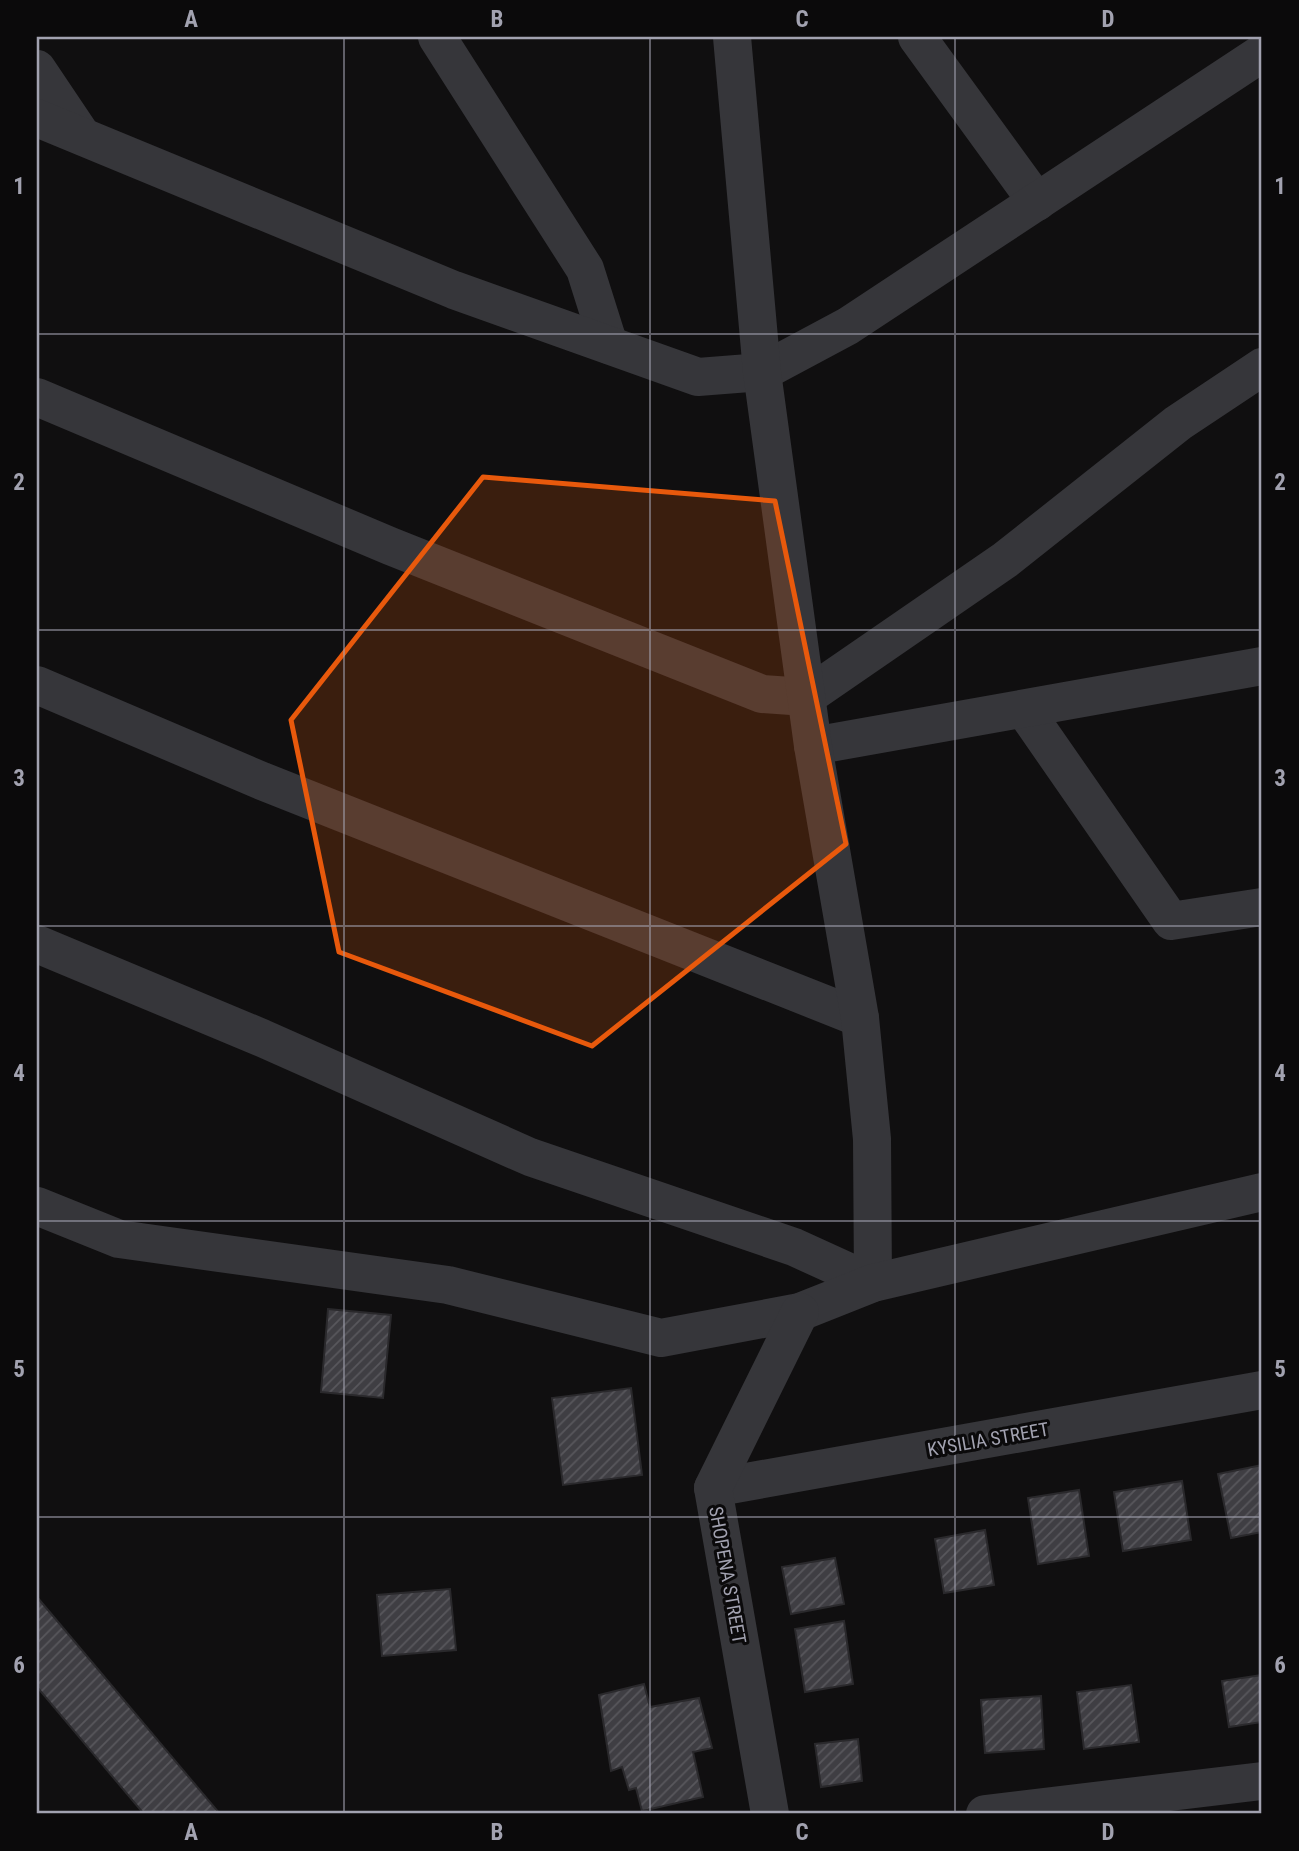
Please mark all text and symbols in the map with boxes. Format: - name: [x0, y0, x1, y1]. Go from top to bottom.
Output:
- text: A: [184, 6, 198, 33]
- text: B: [491, 6, 503, 33]
- text: C: [795, 6, 809, 33]
- text: D: [1102, 6, 1115, 33]
- text: 1: [13, 173, 25, 200]
- text: 1: [1274, 173, 1286, 200]
- text: 2: [13, 469, 25, 496]
- text: 2: [1274, 469, 1286, 496]
- text: 3: [13, 765, 25, 792]
- text: 3: [1274, 765, 1286, 792]
- text: 4: [13, 1060, 25, 1087]
- text: 4: [1274, 1060, 1286, 1087]
- text: 5: [13, 1356, 25, 1383]
- text: 5: [1274, 1356, 1286, 1383]
- street label: KYSILIA STREET: [926, 1417, 1051, 1461]
- street label: SHOPENA STREET: [704, 1505, 751, 1646]
- text: 6: [13, 1652, 25, 1679]
- text: 6: [1274, 1652, 1286, 1679]
- text: A: [184, 1819, 198, 1846]
- text: B: [491, 1819, 503, 1846]
- text: C: [795, 1819, 809, 1846]
- text: D: [1102, 1819, 1115, 1846]

